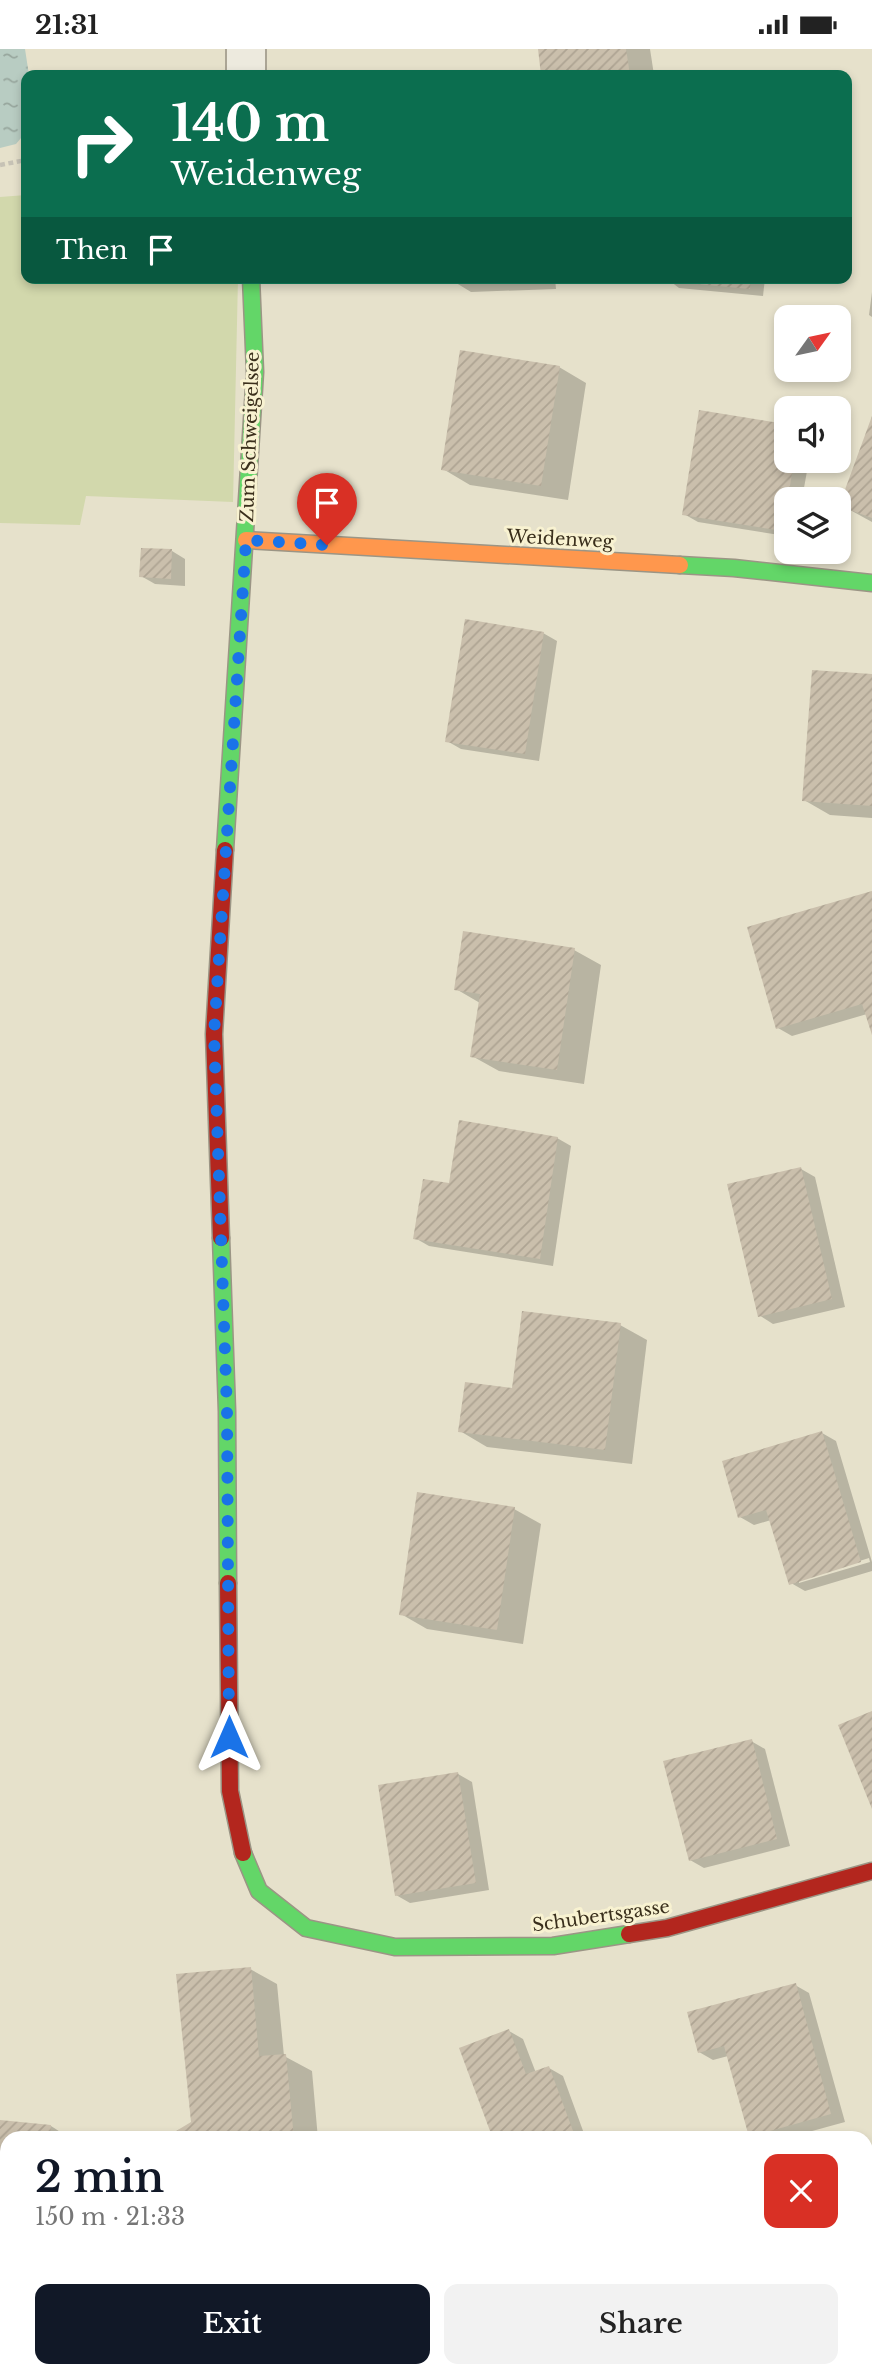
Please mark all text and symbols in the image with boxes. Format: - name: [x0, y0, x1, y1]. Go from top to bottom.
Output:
- text: 21:31: [35, 9, 99, 41]
- text: 140 m: [171, 93, 329, 154]
- icon: right: [56, 98, 147, 189]
- text: Weidenweg: [171, 154, 361, 194]
- icon: arrive: [142, 231, 180, 269]
- text: Then: [56, 234, 128, 266]
- north arrow: [774, 305, 850, 381]
- map controls: [774, 305, 851, 564]
- street label: Zum Schweigelsee: [236, 351, 264, 523]
- button: sound: [774, 396, 851, 473]
- pin: [297, 473, 357, 545]
- icon: arrive: [308, 484, 346, 522]
- button: layers: [774, 487, 851, 564]
- street label: Weidenweg: [505, 525, 614, 553]
- position arrow: [192, 1700, 266, 1774]
- street label: Schubertsgasse: [531, 1895, 671, 1937]
- text: 2 min: [35, 2151, 164, 2203]
- button: close: [764, 2154, 838, 2228]
- text: 150 m · 21:33: [35, 2203, 185, 2231]
- button: Exit: [35, 2284, 430, 2364]
- button: Share: [444, 2284, 838, 2364]

